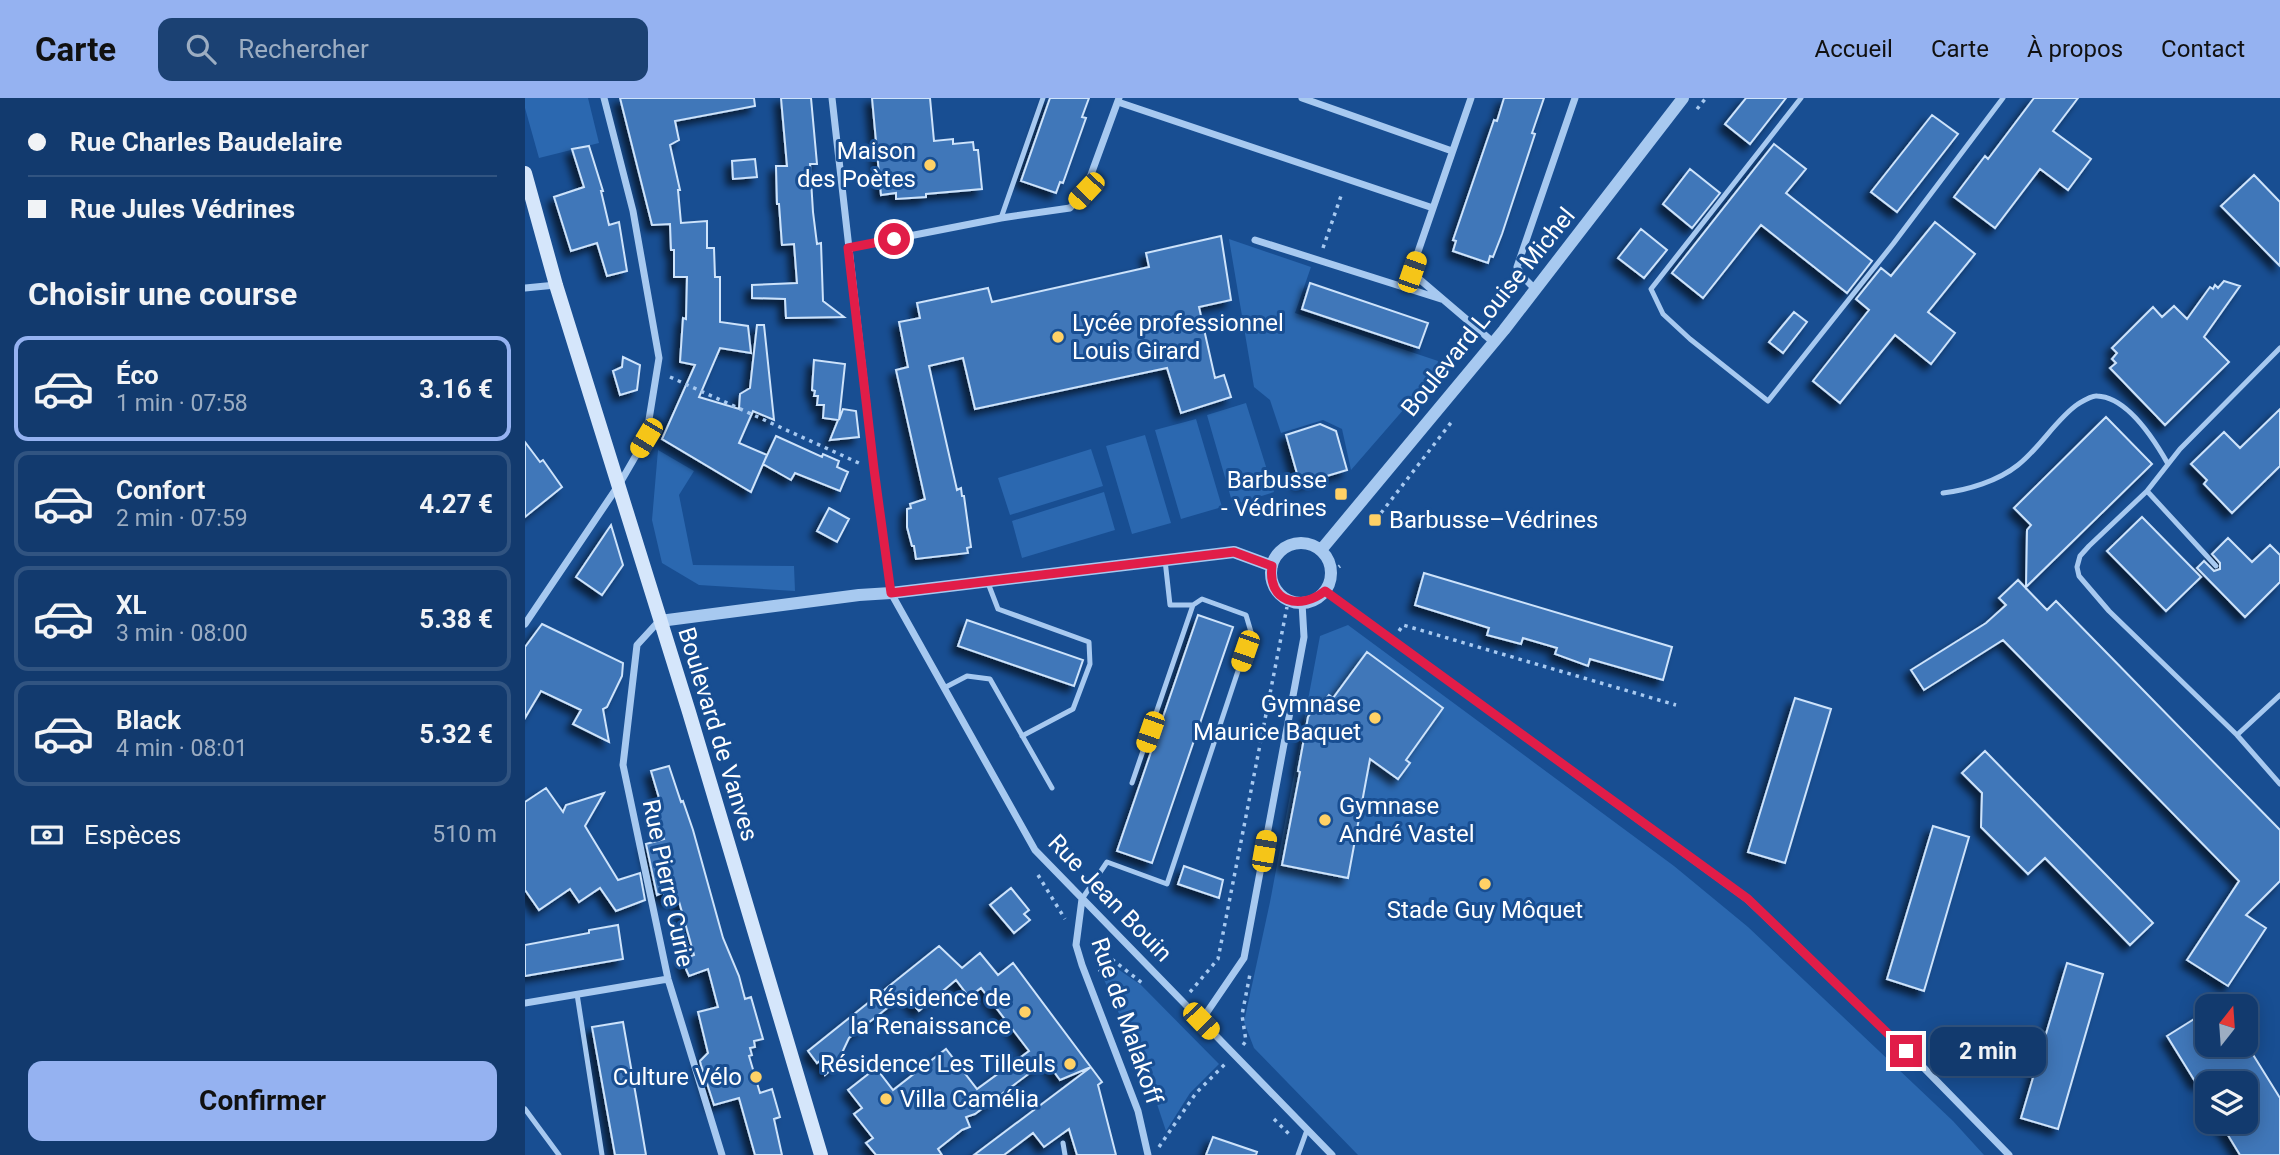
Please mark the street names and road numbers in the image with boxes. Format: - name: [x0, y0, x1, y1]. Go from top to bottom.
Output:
- street label: Boulevard Louise Michel: [1395, 202, 1581, 422]
- street label: Boulevard de Vanves: [672, 624, 764, 844]
- street label: Rue Pierre Curie: [637, 797, 699, 969]
- street label: Rue Jean Bouin: [1042, 829, 1178, 967]
- street label: Rue de Malakoff: [1085, 934, 1169, 1109]

